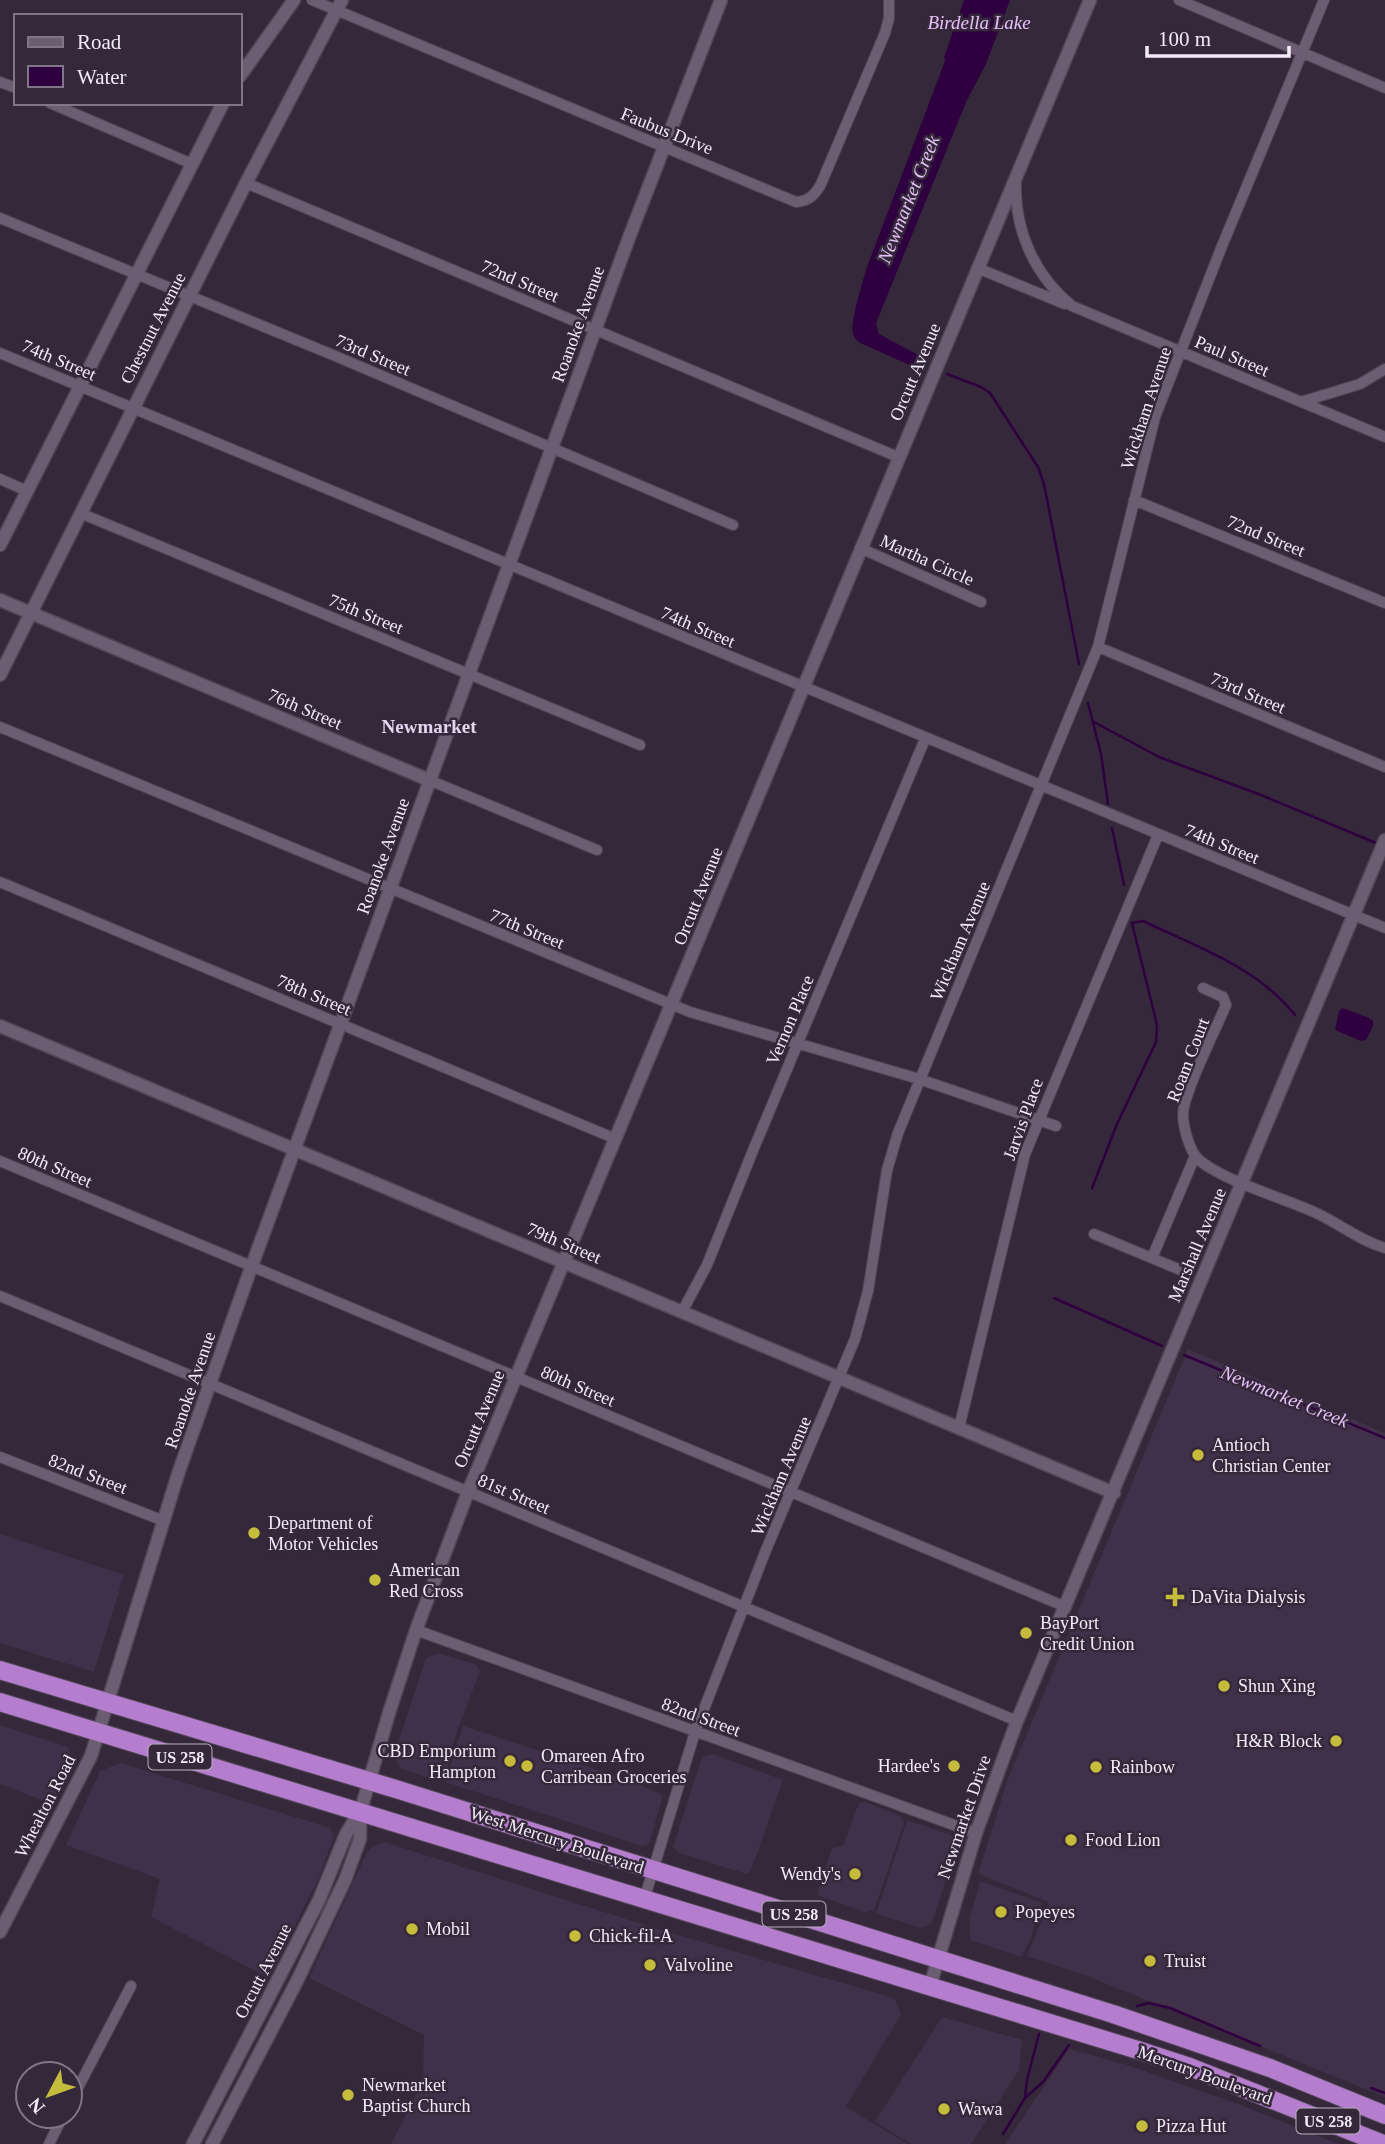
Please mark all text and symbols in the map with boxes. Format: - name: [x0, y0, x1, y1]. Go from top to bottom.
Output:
- water label: Birdella Lake: [927, 12, 1031, 33]
- legend: [14, 14, 242, 105]
- scale bar: [1147, 14, 1289, 58]
- text: 100 m: [1158, 27, 1211, 51]
- text: Road: [77, 30, 122, 54]
- text: Water: [77, 65, 127, 89]
- street label: Faubus Drive: [618, 103, 716, 159]
- water label: Newmarket Creek: [873, 132, 944, 267]
- street label: 72nd Street: [478, 256, 562, 306]
- street label: Roanoke Avenue: [548, 263, 608, 385]
- street label: Chestnut Avenue: [116, 269, 190, 387]
- street label: Orcutt Avenue: [885, 320, 945, 424]
- street label: 73rd Street: [333, 330, 413, 380]
- street label: Paul Street: [1192, 331, 1272, 381]
- street label: 74th Street: [19, 335, 99, 385]
- street label: Wickham Avenue: [1117, 344, 1175, 472]
- street label: 72nd Street: [1224, 511, 1308, 561]
- street label: Martha Circle: [877, 530, 977, 590]
- street label: 75th Street: [326, 590, 406, 638]
- street label: 74th Street: [658, 602, 738, 652]
- street label: 73rd Street: [1208, 668, 1288, 718]
- street label: 76th Street: [265, 684, 345, 734]
- district label: Newmarket: [382, 716, 477, 737]
- street label: Roanoke Avenue: [353, 795, 413, 917]
- street label: 74th Street: [1182, 820, 1262, 868]
- street label: Orcutt Avenue: [669, 844, 727, 948]
- street label: Wickham Avenue: [926, 878, 994, 1004]
- street label: 77th Street: [487, 905, 567, 953]
- street label: 78th Street: [274, 970, 354, 1020]
- street label: Vernon Place: [762, 972, 818, 1068]
- street label: Roam Court: [1163, 1015, 1213, 1105]
- street label: Jarvis Place: [999, 1075, 1047, 1163]
- street label: 80th Street: [15, 1142, 95, 1192]
- street label: Marshall Avenue: [1164, 1185, 1230, 1305]
- street label: 79th Street: [524, 1218, 604, 1268]
- street label: Roanoke Avenue: [161, 1329, 219, 1451]
- street label: 80th Street: [538, 1361, 618, 1411]
- water label: Newmarket Creek: [1217, 1361, 1352, 1432]
- street label: Orcutt Avenue: [449, 1367, 509, 1471]
- street label: Wickham Avenue: [747, 1413, 815, 1539]
- place label: Antioch Christian Center: [1212, 1435, 1330, 1476]
- marker: Antioch Christian Center: [1190, 1447, 1206, 1463]
- street label: 82nd Street: [46, 1450, 130, 1498]
- street label: 81st Street: [475, 1470, 553, 1518]
- place label: Department of Motor Vehicles: [268, 1513, 378, 1554]
- marker: Department of Motor Vehicles: [246, 1525, 262, 1541]
- place label: American Red Cross: [389, 1560, 464, 1601]
- marker: American Red Cross: [367, 1572, 383, 1588]
- marker: DaVita Dialysis: [1165, 1587, 1185, 1607]
- place label: DaVita Dialysis: [1191, 1587, 1305, 1607]
- place label: BayPort Credit Union: [1040, 1613, 1135, 1654]
- marker: BayPort Credit Union: [1018, 1625, 1034, 1641]
- place label: Shun Xing: [1238, 1676, 1316, 1696]
- marker: Shun Xing: [1216, 1678, 1232, 1694]
- street label: 82nd Street: [659, 1693, 743, 1741]
- place label: H&R Block: [1235, 1731, 1322, 1751]
- marker: H&R Block: [1328, 1733, 1344, 1749]
- place label: CBD Emporium Hampton: [377, 1741, 496, 1782]
- road number: US 258: [148, 1744, 212, 1770]
- place label: Omareen Afro Carribean Groceries: [541, 1746, 686, 1787]
- street label: Whealton Road: [11, 1751, 79, 1861]
- marker: CBD Emporium Hampton: [502, 1753, 518, 1769]
- street label: Newmarket Drive: [933, 1753, 995, 1881]
- place label: Hardee's: [878, 1756, 940, 1776]
- place label: Rainbow: [1110, 1757, 1175, 1777]
- marker: Omareen Afro Carribean Groceries: [519, 1758, 535, 1774]
- marker: Hardee's: [946, 1758, 962, 1774]
- marker: Rainbow: [1088, 1759, 1104, 1775]
- street label: West Mercury Boulevard: [468, 1802, 646, 1878]
- place label: Food Lion: [1085, 1830, 1161, 1850]
- marker: Food Lion: [1063, 1832, 1079, 1848]
- place label: Wendy's: [780, 1864, 841, 1884]
- marker: Wendy's: [847, 1866, 863, 1882]
- road number: US 258: [762, 1902, 826, 1926]
- place label: Popeyes: [1015, 1902, 1075, 1922]
- marker: Popeyes: [993, 1904, 1009, 1920]
- place label: Mobil: [426, 1919, 470, 1939]
- street label: Orcutt Avenue: [230, 1920, 296, 2022]
- marker: Mobil: [404, 1921, 420, 1937]
- place label: Chick-fil-A: [589, 1926, 673, 1946]
- marker: Chick-fil-A: [567, 1928, 583, 1944]
- place label: Truist: [1164, 1951, 1206, 1971]
- marker: Truist: [1142, 1953, 1158, 1969]
- place label: Valvoline: [664, 1955, 733, 1975]
- marker: Valvoline: [642, 1957, 658, 1973]
- street label: Mercury Boulevard: [1135, 2041, 1275, 2109]
- north arrow: [14, 2060, 84, 2130]
- place label: Newmarket Baptist Church: [362, 2075, 471, 2116]
- marker: Newmarket Baptist Church: [340, 2087, 356, 2103]
- text: N: [24, 2094, 49, 2118]
- place label: Wawa: [958, 2099, 1003, 2119]
- marker: Wawa: [936, 2101, 952, 2117]
- road number: US 258: [1296, 2108, 1360, 2134]
- place label: Pizza Hut: [1156, 2116, 1226, 2136]
- marker: Pizza Hut: [1134, 2118, 1150, 2134]

